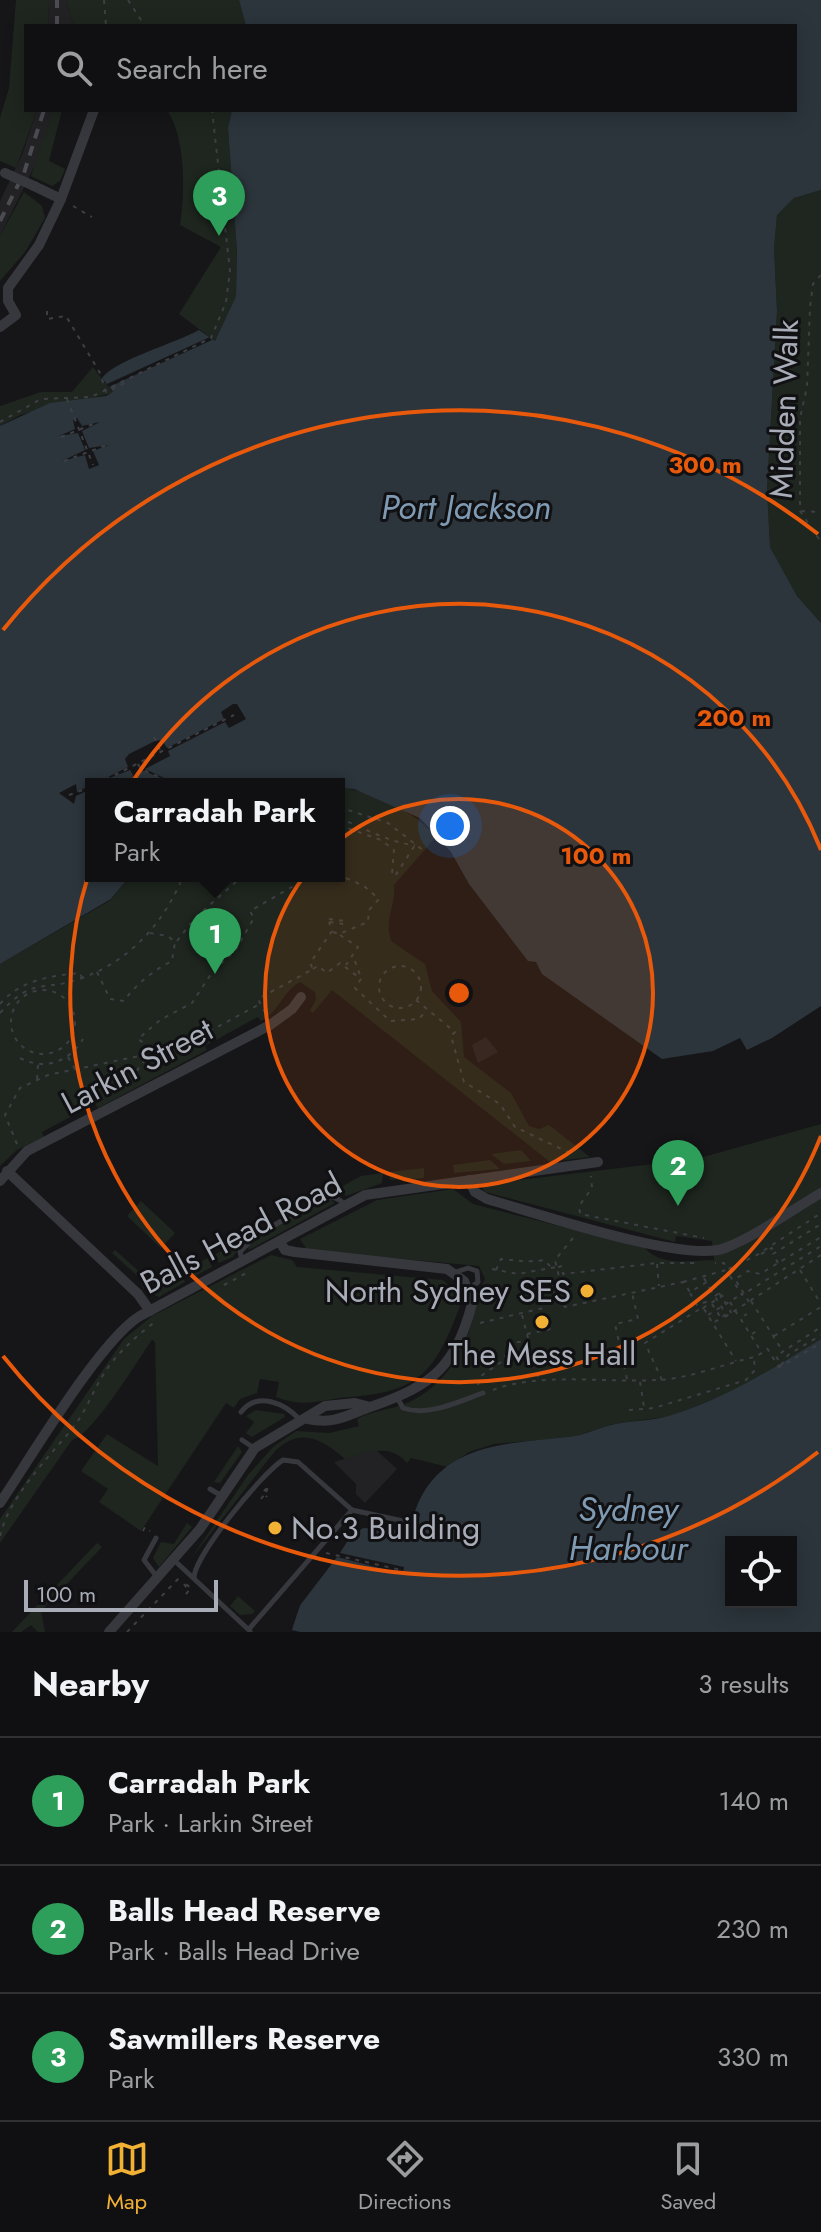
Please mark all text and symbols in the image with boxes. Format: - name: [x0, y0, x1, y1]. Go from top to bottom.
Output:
- search box: [24, 24, 797, 112]
- icon: search: [52, 46, 96, 90]
- text: Search here: [116, 47, 268, 90]
- pin: 3: [193, 170, 245, 236]
- street label: Midden Walk: [758, 318, 810, 499]
- text: 300 m: [668, 447, 742, 482]
- water label: Port Jackson: [381, 483, 551, 532]
- text: 200 m: [697, 700, 771, 735]
- popup: [85, 778, 345, 882]
- text: Carradah Park: [114, 790, 316, 833]
- your location: [430, 806, 470, 846]
- text: Park: [114, 833, 160, 871]
- text: 100 m: [561, 838, 631, 873]
- pin: 1: [189, 908, 241, 974]
- centre of rings: [445, 979, 473, 1007]
- street label: Larkin Street: [53, 1007, 221, 1125]
- pin: 2: [652, 1140, 704, 1206]
- street label: Balls Head Road: [132, 1161, 350, 1305]
- place label: North Sydney SES: [325, 1268, 571, 1314]
- marker: North Sydney SES: [578, 1282, 596, 1300]
- marker: The Mess Hall: [533, 1313, 551, 1331]
- place label: The Mess Hall: [448, 1331, 636, 1377]
- water label: Sydney Harbour: [568, 1485, 689, 1573]
- place label: No.3 Building: [291, 1505, 480, 1551]
- marker: No.3 Building: [266, 1519, 284, 1537]
- map controls: [725, 1536, 797, 1608]
- button: locate: [725, 1536, 797, 1608]
- scale bar: [24, 1576, 218, 1612]
- text: 100 m: [36, 1578, 96, 1610]
- text: Nearby: [32, 1660, 149, 1709]
- text: 3 results: [698, 1665, 789, 1703]
- text: Carradah Park: [108, 1761, 310, 1804]
- text: 1: [51, 1782, 65, 1820]
- text: 140 m: [718, 1782, 789, 1820]
- text: Park · Larkin Street: [108, 1804, 313, 1842]
- text: Balls Head Reserve: [108, 1889, 381, 1932]
- text: 2: [49, 1910, 67, 1948]
- text: 230 m: [716, 1910, 789, 1948]
- text: Park · Balls Head Drive: [108, 1932, 360, 1970]
- text: Sawmillers Reserve: [108, 2017, 380, 2060]
- text: 3: [50, 2038, 66, 2076]
- text: 330 m: [717, 2038, 789, 2076]
- text: Park: [108, 2060, 154, 2098]
- tab: Map: [105, 2137, 149, 2217]
- tab: Directions: [358, 2137, 451, 2217]
- tab: Saved: [661, 2137, 716, 2217]

